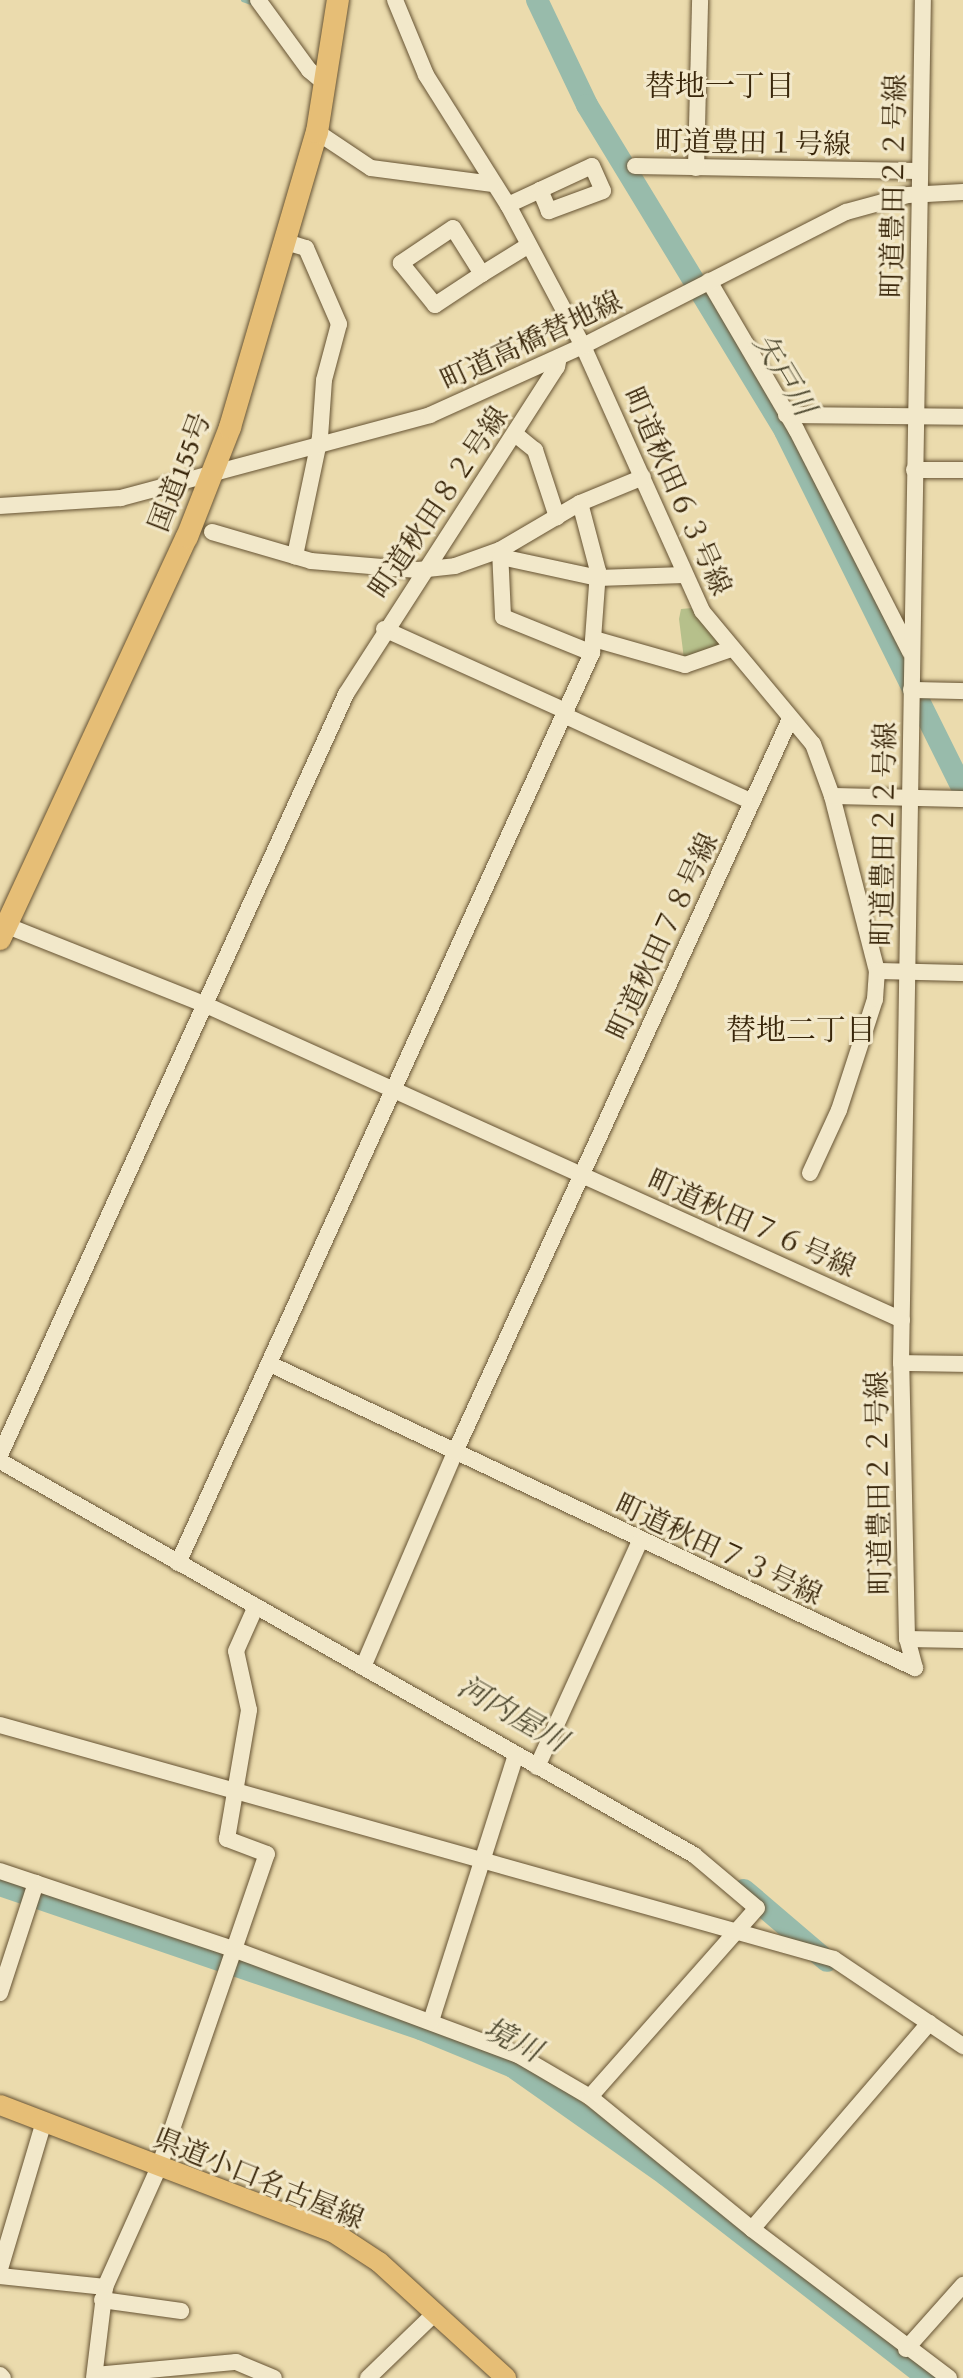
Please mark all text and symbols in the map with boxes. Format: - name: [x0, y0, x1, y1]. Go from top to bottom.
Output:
- district label: 替地一丁目: [645, 67, 795, 103]
- street label: 町道豊田２２号線: [874, 74, 912, 298]
- street label: 町道豊田１号線: [655, 123, 851, 161]
- street label: 町道高橋替地線: [435, 283, 627, 397]
- water label: 矢戸川: [746, 326, 824, 422]
- street label: 町道秋田６３号線: [617, 382, 739, 600]
- street label: 町道秋田８２号線: [361, 400, 515, 604]
- street label: 国道155号: [141, 408, 217, 536]
- street label: 町道豊田２２号線: [864, 722, 902, 946]
- street label: 町道秋田７８号線: [599, 827, 725, 1045]
- district label: 替地二丁目: [726, 1011, 876, 1047]
- street label: 町道秋田７６号線: [643, 1162, 861, 1284]
- street label: 町道豊田２２号線: [859, 1371, 897, 1595]
- street label: 町道秋田７３号線: [610, 1486, 828, 1612]
- water label: 河内屋川: [452, 1667, 574, 1759]
- water label: 境川: [478, 2009, 548, 2069]
- street label: 県道小口名古屋線: [149, 2120, 369, 2236]

